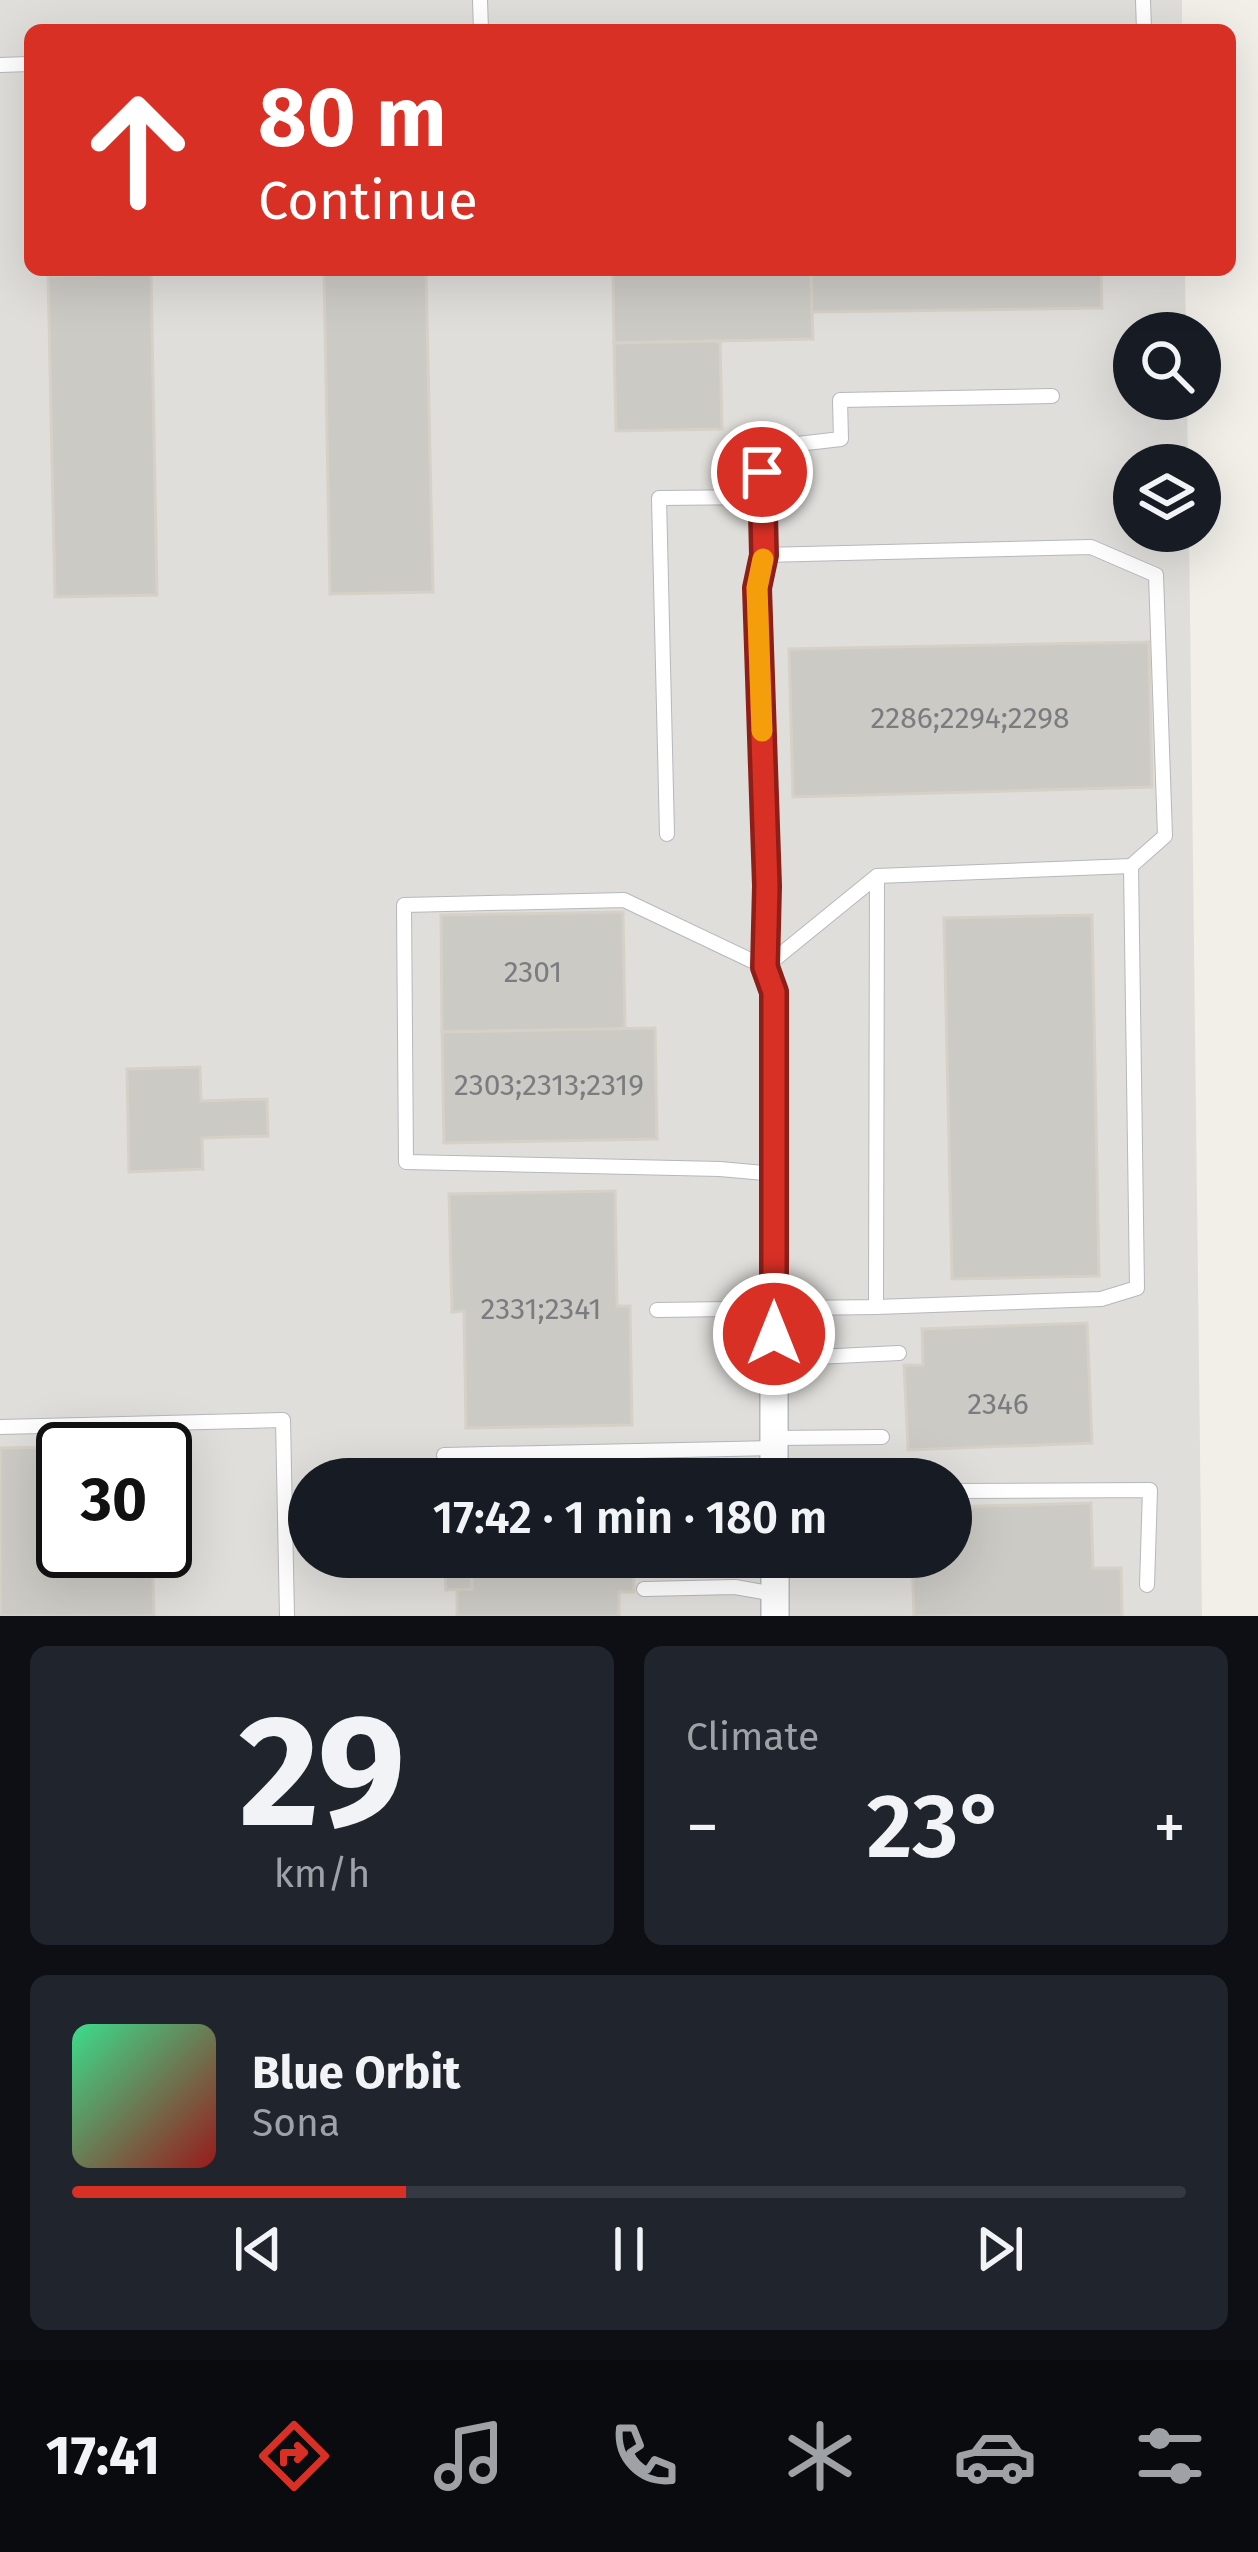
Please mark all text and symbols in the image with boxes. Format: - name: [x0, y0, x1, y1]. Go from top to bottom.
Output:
- text: 80 m: [258, 67, 447, 168]
- icon: ahead: [60, 72, 216, 228]
- text: Continue: [258, 169, 478, 233]
- map controls: [1113, 312, 1221, 552]
- button: search: [1113, 312, 1221, 420]
- pin: [711, 421, 813, 523]
- icon: arrive: [729, 439, 795, 505]
- button: layers: [1113, 444, 1221, 552]
- house number: 2286;2294;2298: [870, 700, 1070, 736]
- house number: 2301: [504, 954, 562, 990]
- house number: 2303;2313;2319: [454, 1067, 644, 1103]
- position arrow: [711, 1271, 837, 1397]
- house number: 2331;2341: [481, 1291, 601, 1327]
- house number: 2346: [967, 1386, 1029, 1422]
- speed limit sign: 30: [36, 1422, 192, 1578]
- text: 17:42 · 1 min · 180 m: [433, 1491, 827, 1545]
- text: 29: [239, 1679, 405, 1866]
- text: Climate: [686, 1714, 819, 1760]
- text: 23°: [867, 1773, 1005, 1881]
- text: −: [686, 1788, 719, 1867]
- text: +: [1153, 1788, 1186, 1867]
- text: km/h: [274, 1851, 370, 1897]
- text: Blue Orbit: [252, 2046, 460, 2100]
- text: Sona: [252, 2100, 340, 2146]
- icon: previous: [225, 2216, 291, 2282]
- icon: pause: [596, 2216, 662, 2282]
- icon: next: [967, 2216, 1033, 2282]
- icon: directions: [252, 2414, 336, 2498]
- icon: music: [427, 2414, 511, 2498]
- icon: phone: [602, 2414, 686, 2498]
- icon: climate: [778, 2414, 862, 2498]
- icon: car: [953, 2414, 1037, 2498]
- icon: filters: [1128, 2414, 1212, 2498]
- text: 17:41: [46, 2424, 160, 2488]

